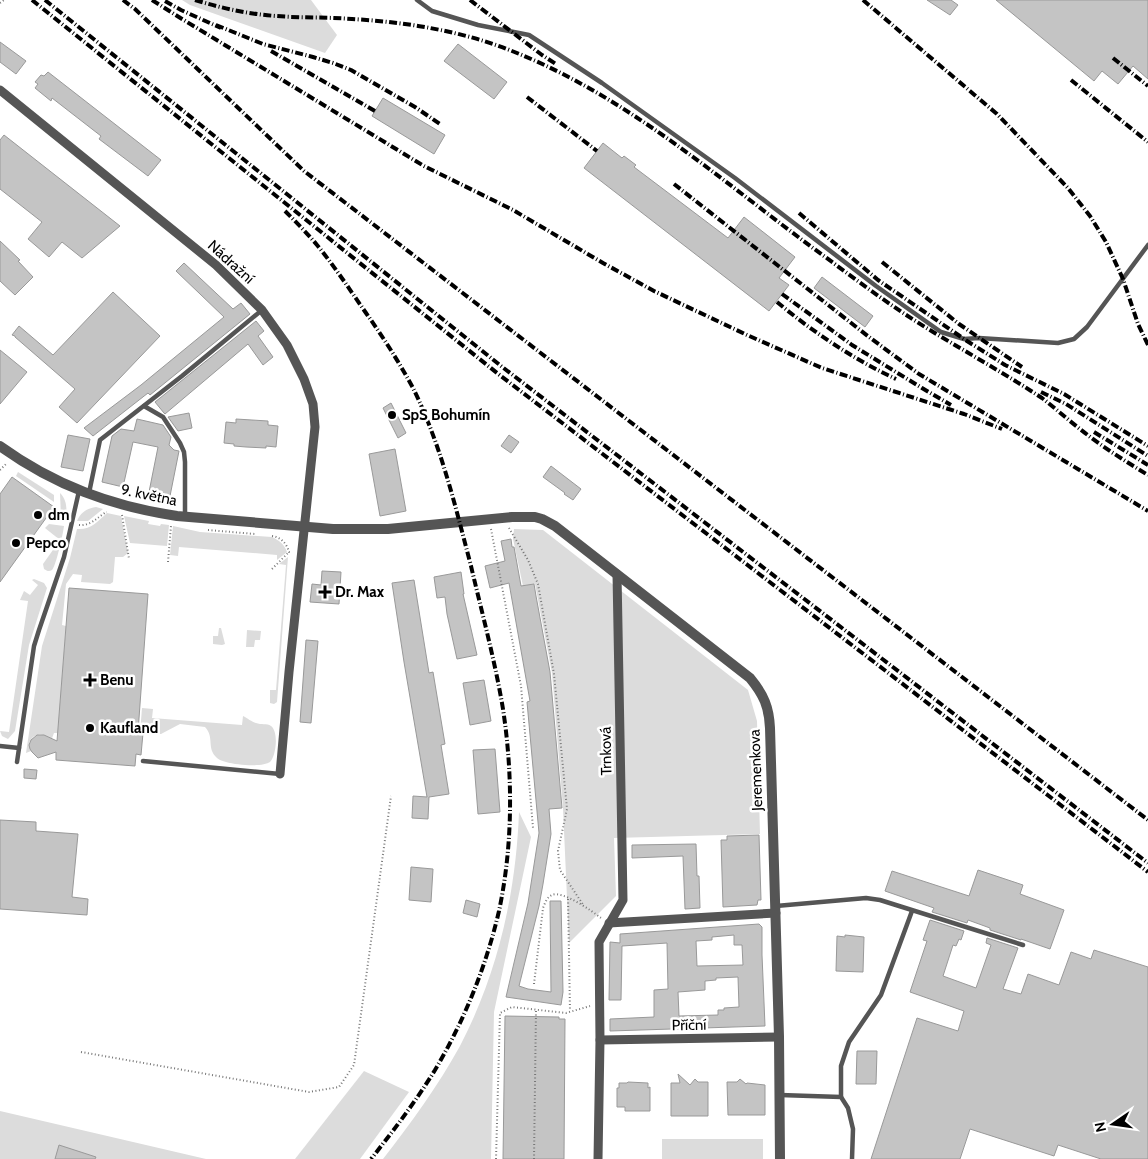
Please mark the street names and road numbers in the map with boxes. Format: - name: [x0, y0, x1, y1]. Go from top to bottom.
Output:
- street label: Nádražní: [204, 236, 258, 288]
- street label: 9. května: [119, 480, 180, 510]
- street label: Trnková: [597, 726, 615, 776]
- street label: Jeremenkova: [746, 728, 766, 812]
- street label: Příční: [671, 1016, 707, 1034]

